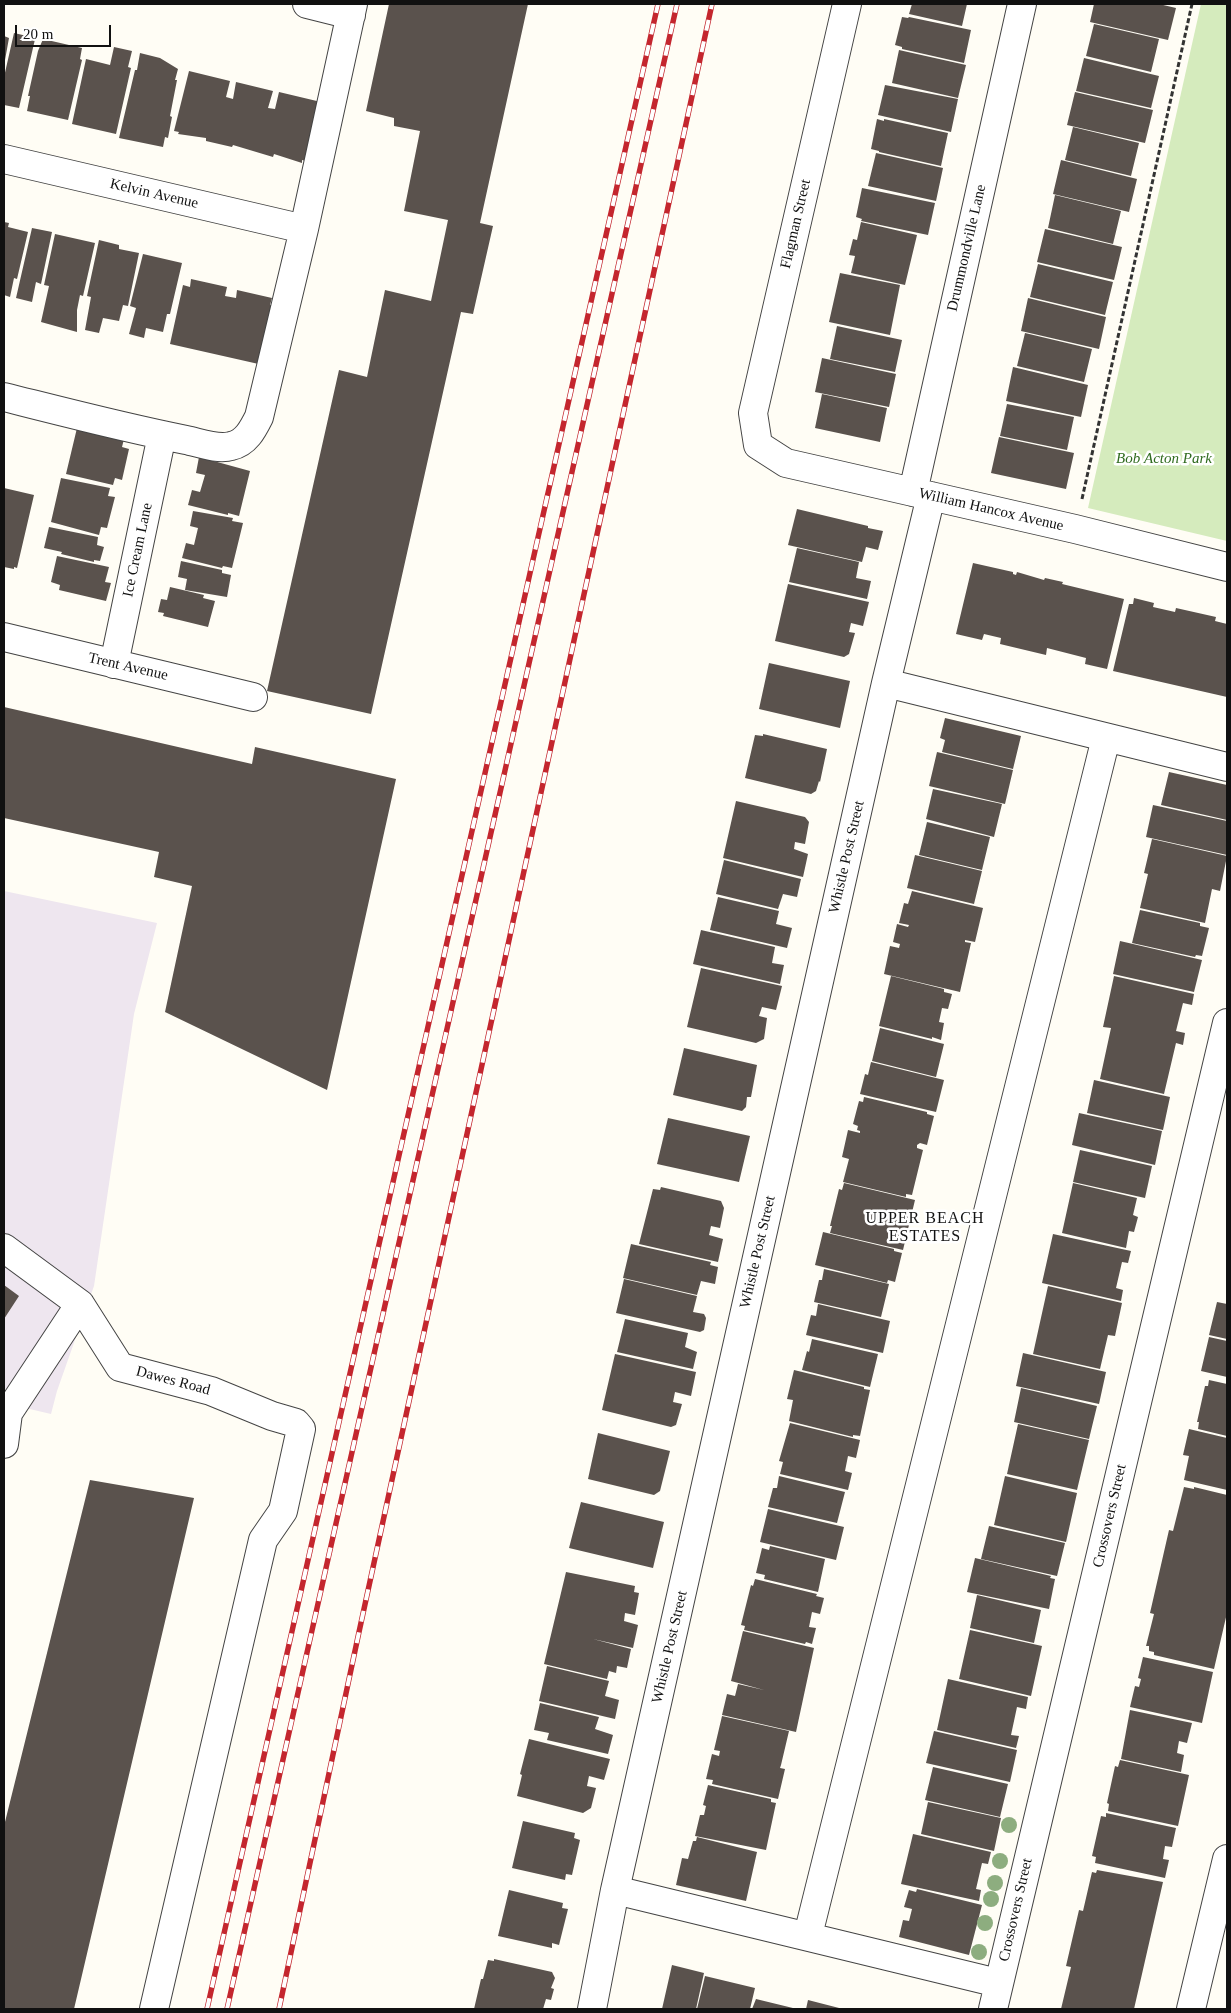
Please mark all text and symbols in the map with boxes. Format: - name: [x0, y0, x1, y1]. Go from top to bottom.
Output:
- scale bar: [18, 15, 114, 47]
- text: 20 m: [23, 26, 53, 42]
- street label: Kelvin Avenue: [108, 175, 200, 213]
- street label: Flagman Street: [777, 178, 815, 270]
- street label: Drummondville Lane: [944, 183, 990, 313]
- park label: Bob Acton Park: [1116, 450, 1212, 468]
- street label: William Hancox Avenue: [917, 485, 1065, 535]
- street label: Ice Cream Lane: [119, 501, 157, 599]
- street label: Trent Avenue: [86, 649, 170, 685]
- street label: Whistle Post Street: [825, 799, 869, 915]
- street label: Whistle Post Street: [736, 1194, 780, 1310]
- district label: UPPER BEACH ESTATES: [864, 1209, 986, 1247]
- street label: Dawes Road: [134, 1362, 212, 1400]
- street label: Crossovers Street: [1089, 1463, 1131, 1569]
- street label: Whistle Post Street: [648, 1589, 692, 1705]
- street label: Crossovers Street: [995, 1857, 1037, 1963]

